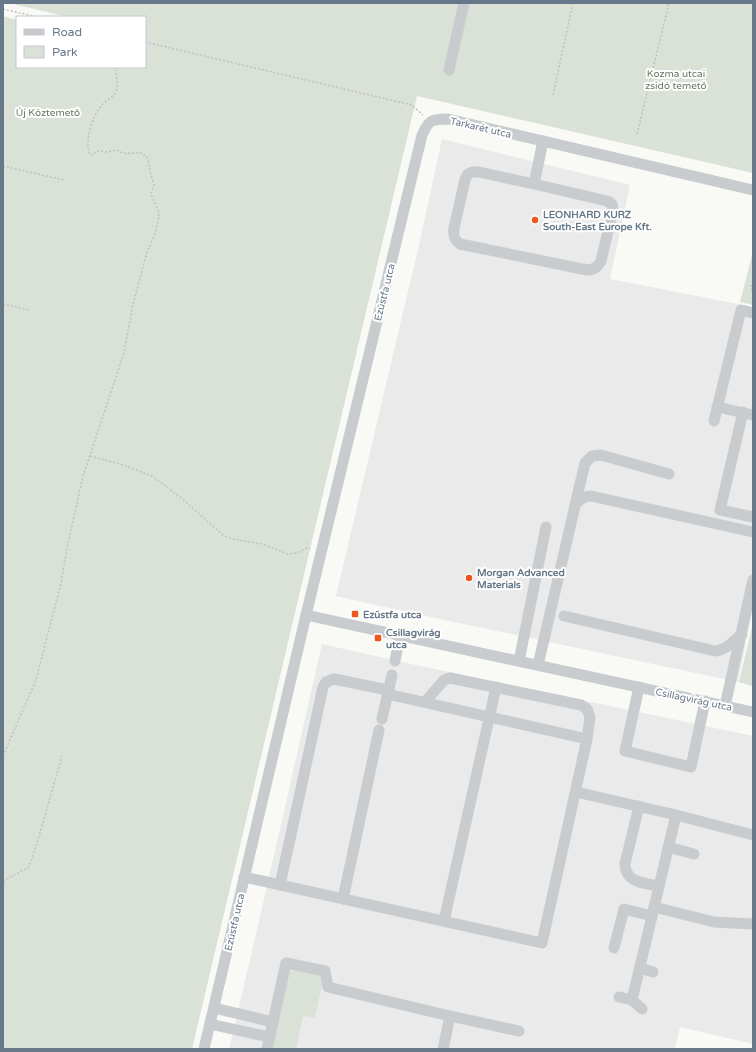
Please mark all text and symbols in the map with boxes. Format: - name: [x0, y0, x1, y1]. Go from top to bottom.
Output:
- legend: [16, 16, 146, 68]
- text: Road: [52, 25, 82, 39]
- text: Park: [52, 45, 78, 59]
- park label: Kozma utcai zsidó temető: [645, 68, 707, 92]
- park label: Új Köztemető: [16, 107, 80, 119]
- street label: Tarkarét utca: [449, 115, 512, 141]
- place label: LEONHARD KURZ South-East Europe Kft.: [543, 209, 652, 233]
- marker: LEONHARD KURZ South-East Europe Kft.: [530, 215, 540, 225]
- street label: Ezüstfa utca: [372, 262, 398, 322]
- place label: Morgan Advanced Materials: [477, 567, 565, 591]
- marker: Morgan Advanced Materials: [464, 573, 474, 583]
- marker: Ezüstfa utca: [350, 609, 360, 619]
- place label: Ezüstfa utca: [363, 609, 422, 621]
- place label: Csillagvirág utca: [386, 627, 441, 651]
- marker: Csillagvirág utca: [373, 633, 383, 643]
- street label: Csillagvirág utca: [654, 686, 733, 714]
- street label: Ezüstfa utca: [223, 892, 247, 952]

